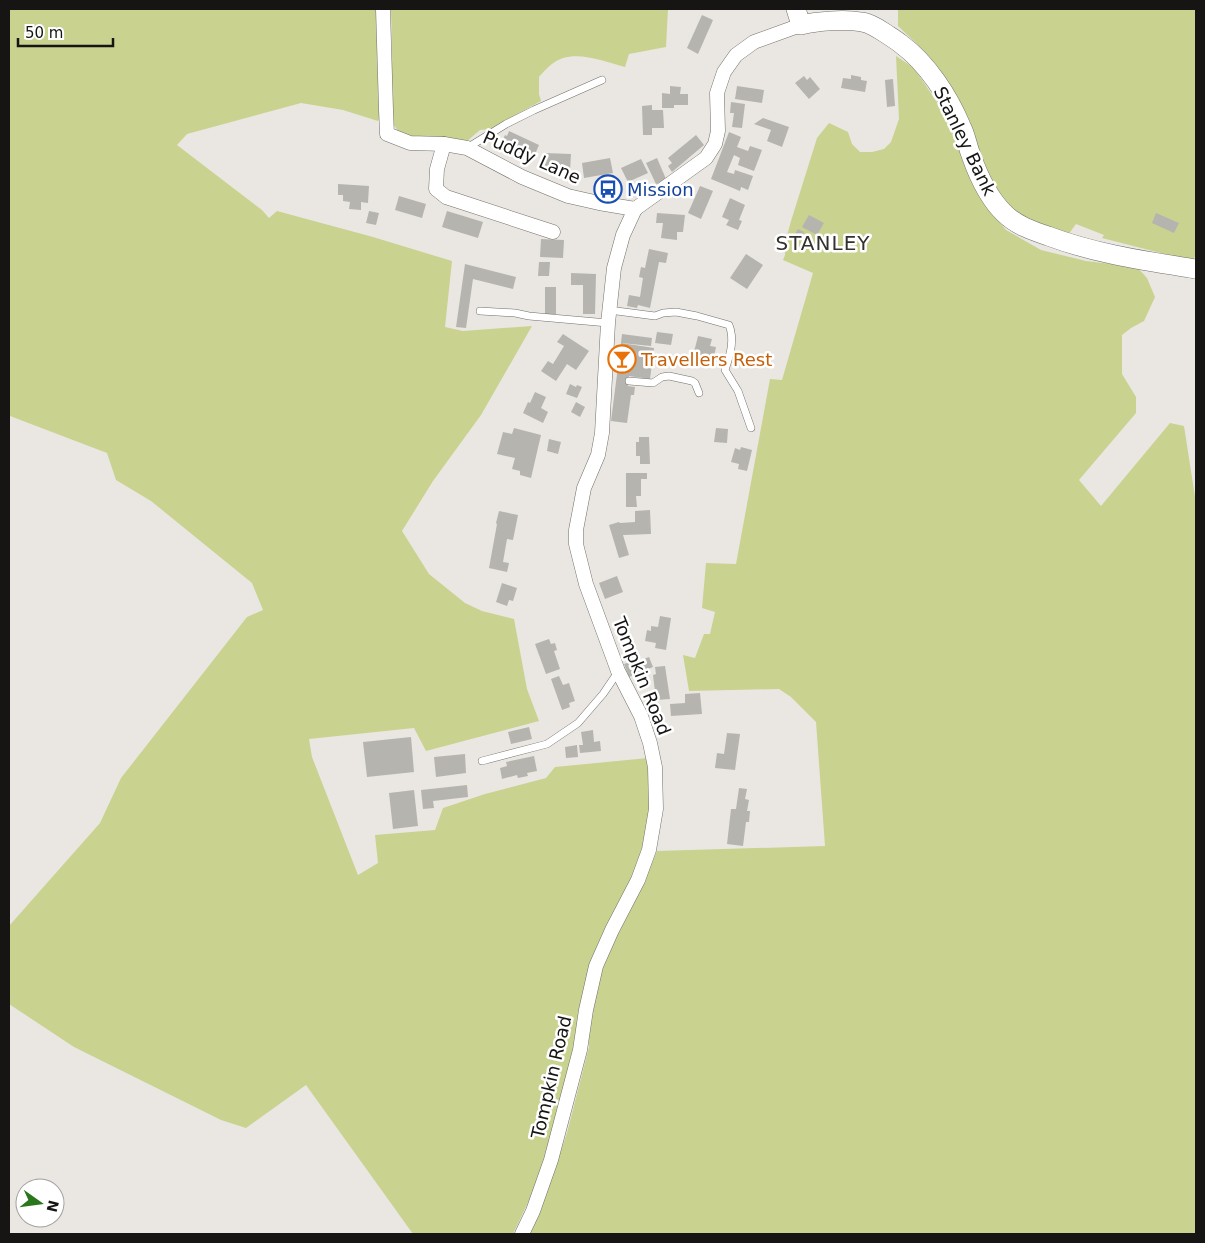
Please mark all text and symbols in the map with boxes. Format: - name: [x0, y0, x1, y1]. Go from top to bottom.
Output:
- scale bar: [18, 15, 112, 47]
- text: 50 m: [25, 24, 63, 42]
- street label: Stanley Bank: [930, 83, 1001, 199]
- street label: Puddy Lane: [480, 126, 584, 188]
- bus stop icon: Mission: [593, 174, 623, 204]
- place label: Mission: [627, 179, 694, 200]
- district label: STANLEY: [776, 231, 871, 255]
- bar icon: Travellers Rest: [607, 344, 637, 374]
- place label: Travellers Rest: [640, 349, 772, 370]
- street label: Tompkin Road: [608, 613, 675, 738]
- street label: Tompkin Road: [526, 1013, 575, 1142]
- north arrow: [15, 1178, 65, 1228]
- text: N: [43, 1199, 62, 1214]

